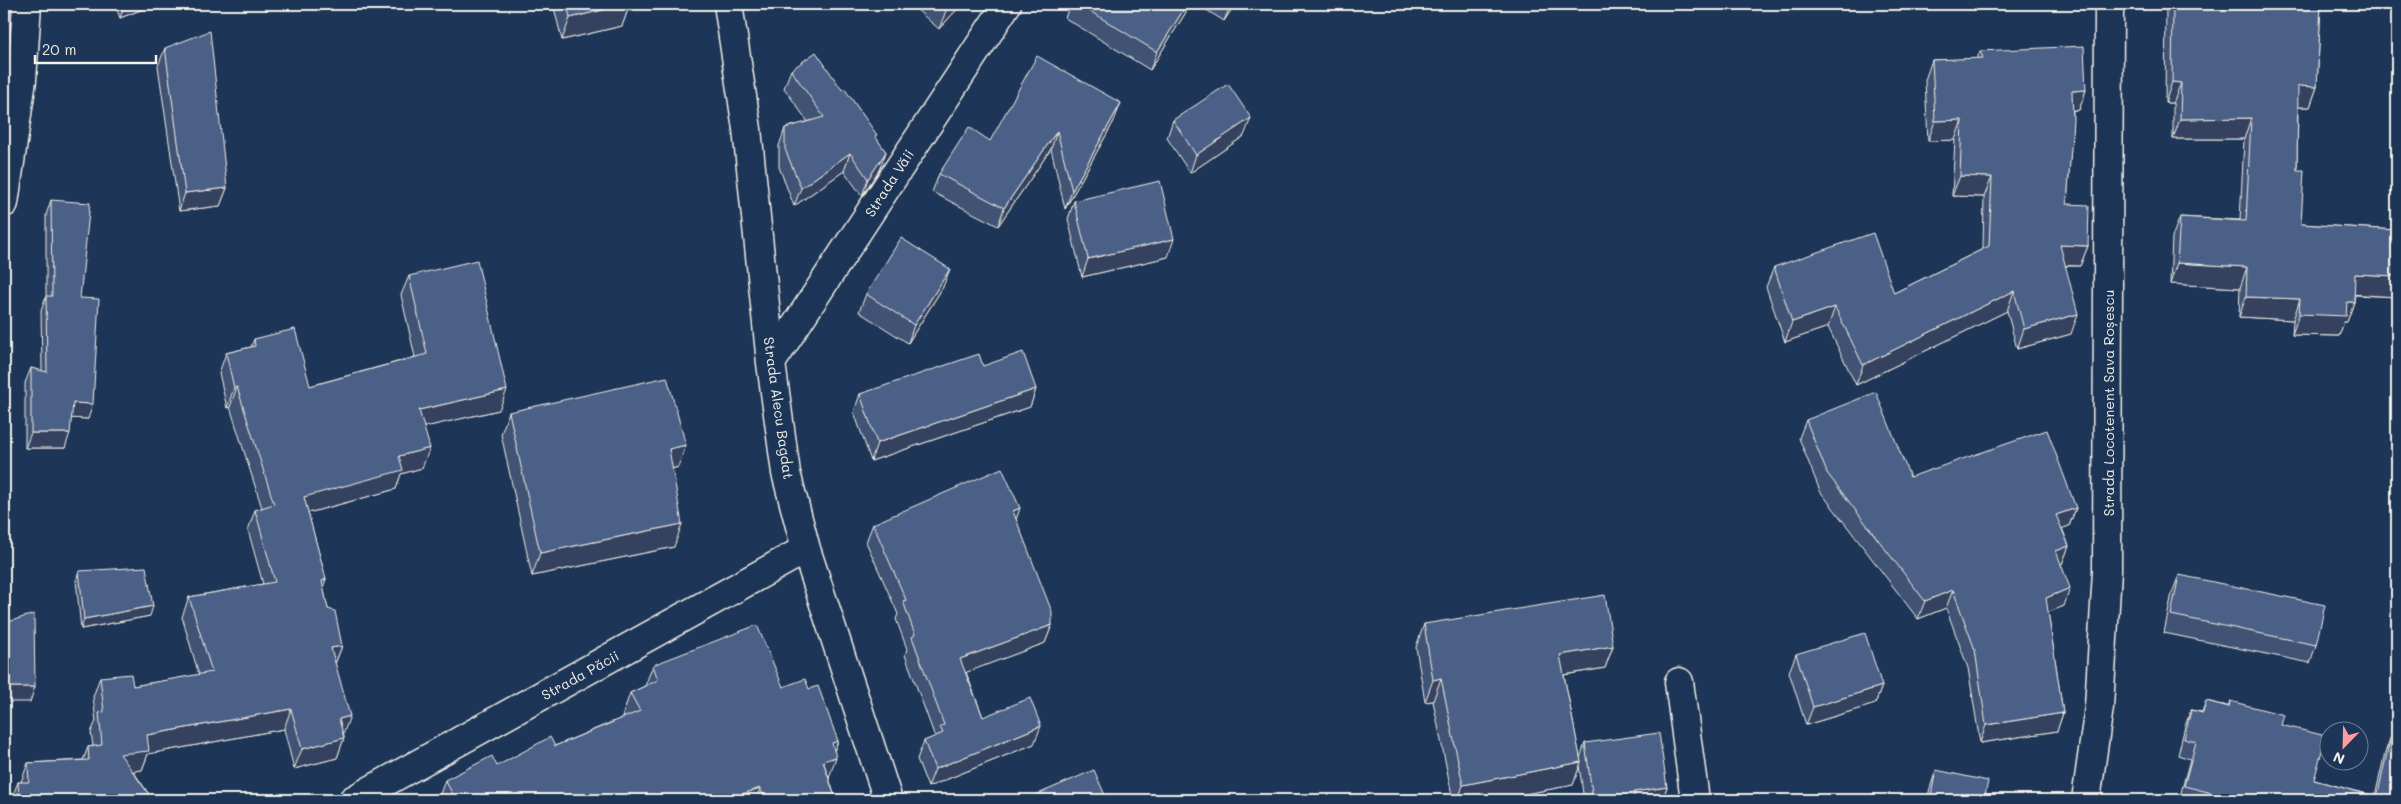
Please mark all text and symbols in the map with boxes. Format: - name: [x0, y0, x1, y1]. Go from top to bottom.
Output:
- scale bar: [35, 32, 156, 64]
- text: 20 m: [42, 39, 76, 59]
- street label: Strada Văii: [860, 146, 918, 220]
- street label: Strada Locotenent Sava Roșescu: [2099, 290, 2118, 516]
- street label: Strada Alecu Bagdat: [760, 336, 798, 480]
- street label: Strada Păcii: [538, 646, 622, 704]
- north arrow: [2318, 722, 2368, 772]
- text: N: [2330, 748, 2347, 769]

